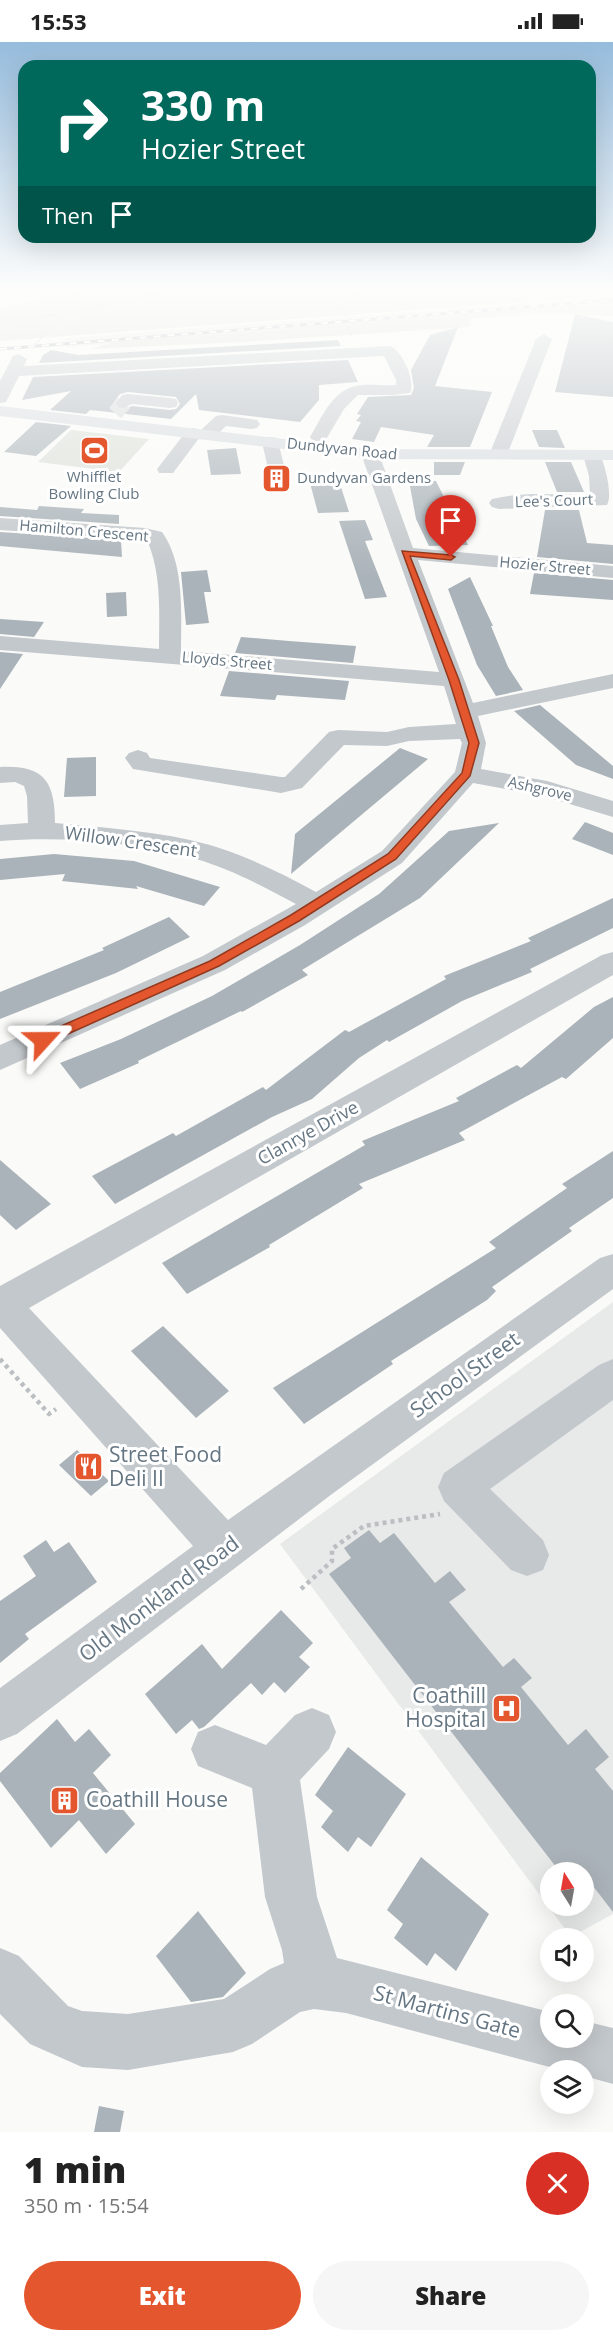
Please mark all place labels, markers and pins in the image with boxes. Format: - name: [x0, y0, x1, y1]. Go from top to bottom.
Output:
- sports icon: Whifflet Bowling Club: [78, 434, 110, 466]
- building icon: Dundyvan Gardens: [260, 462, 292, 494]
- place label: Whifflet Bowling Club: [49, 466, 139, 503]
- place label: Dundyvan Gardens: [297, 467, 431, 487]
- pin: [425, 495, 476, 557]
- place label: Street Food Deli II: [109, 1440, 222, 1492]
- restaurant icon: Street Food Deli II: [72, 1451, 104, 1483]
- place label: Coathill Hospital: [405, 1681, 486, 1733]
- hospital icon: Coathill Hospital: [491, 1692, 523, 1724]
- building icon: Coathill House: [49, 1784, 81, 1816]
- place label: Coathill House: [86, 1785, 228, 1813]

